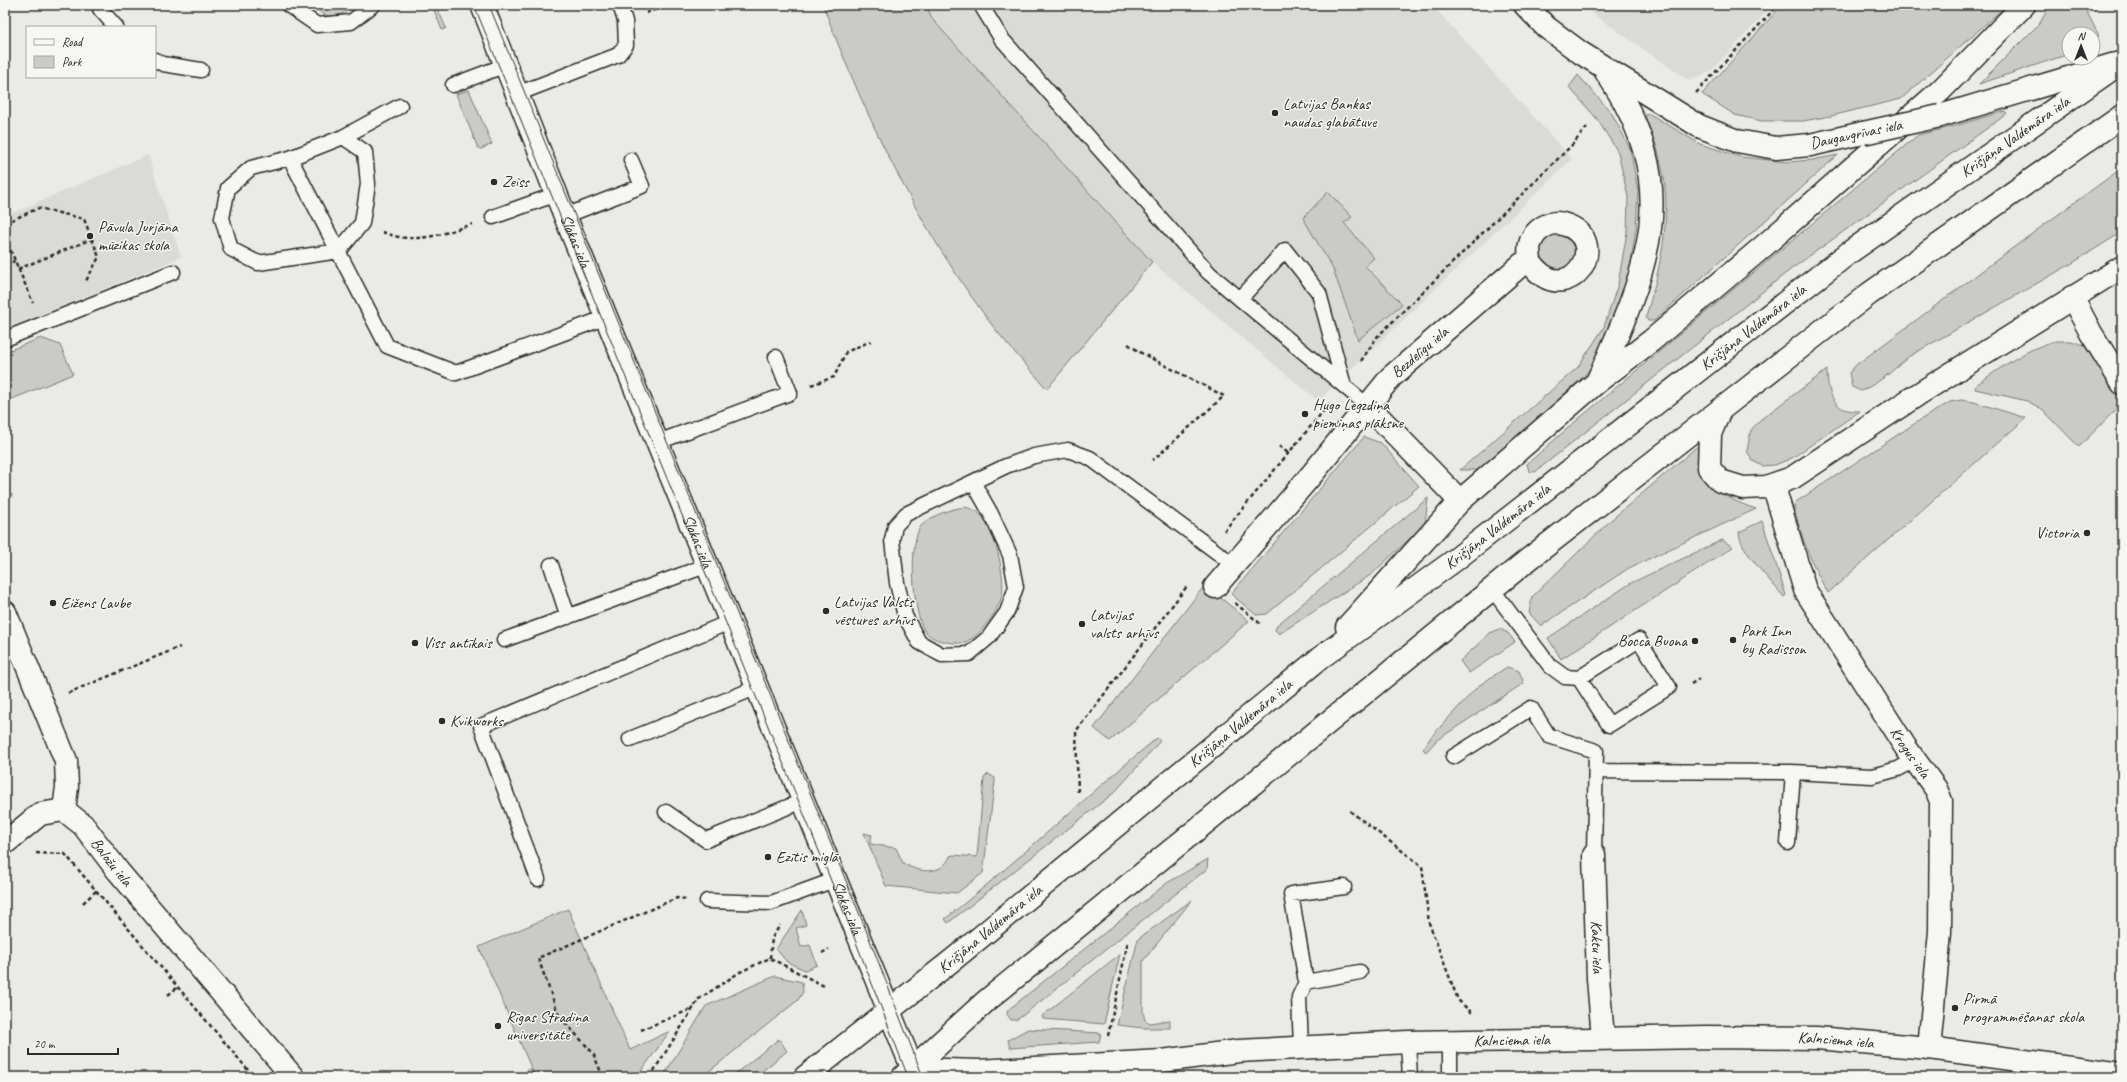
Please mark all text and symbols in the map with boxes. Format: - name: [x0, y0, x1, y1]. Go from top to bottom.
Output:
- legend: [26, 26, 156, 78]
- north arrow: [2061, 26, 2101, 66]
- text: N: [2078, 29, 2087, 43]
- text: Road: [62, 34, 84, 50]
- text: Park: [62, 54, 83, 70]
- street label: Krišjāņa Valdemāra iela: [1957, 91, 2074, 182]
- place label: Latvijas Bankas naudas glabātuve: [1283, 94, 1378, 132]
- marker: Latvijas Bankas naudas glabātuve: [1270, 108, 1280, 118]
- street label: Daugavgrīvas iela: [1808, 114, 1905, 153]
- place label: Zeiss: [502, 172, 530, 192]
- marker: Zeiss: [489, 177, 499, 187]
- street label: Slokas iela: [556, 212, 596, 272]
- place label: Pāvula Jurjāna mūzikas skola: [98, 217, 179, 255]
- marker: Pāvula Jurjāna mūzikas skola: [85, 231, 95, 241]
- street label: Krišjāņa Valdemāra iela: [1696, 279, 1811, 375]
- street label: Bezdelīgu iela: [1387, 321, 1453, 382]
- place label: Hugo Legzdiņa piemiņas plāksne: [1313, 395, 1405, 433]
- marker: Hugo Legzdiņa piemiņas plāksne: [1300, 409, 1310, 419]
- street label: Krišjāņa Valdemāra iela: [1441, 479, 1555, 574]
- street label: Slokas iela: [678, 512, 718, 572]
- place label: Victoria: [2036, 523, 2080, 543]
- marker: Victoria: [2082, 528, 2092, 538]
- place label: Latvijas Valsts vēstures arhīvs: [834, 592, 916, 630]
- place label: Eižens Laube: [61, 593, 132, 613]
- marker: Eižens Laube: [48, 598, 58, 608]
- place label: Latvijas valsts arhīvs: [1090, 605, 1160, 643]
- marker: Latvijas Valsts vēstures arhīvs: [821, 606, 831, 616]
- marker: Latvijas valsts arhīvs: [1077, 619, 1087, 629]
- place label: Park Inn by Radisson: [1741, 621, 1807, 659]
- place label: Bocca Buona: [1618, 631, 1689, 651]
- place label: Viss antīkais: [423, 633, 493, 653]
- marker: Park Inn by Radisson: [1728, 635, 1738, 645]
- marker: Bocca Buona: [1690, 636, 1700, 646]
- marker: Viss antīkais: [410, 638, 420, 648]
- street label: Krišjāņa Valdemāra iela: [1184, 674, 1297, 772]
- place label: Kvikworks: [450, 711, 504, 731]
- marker: Kvikworks: [437, 716, 447, 726]
- street label: Krogus iela: [1885, 723, 1936, 783]
- street label: Baložu iela: [86, 834, 137, 891]
- place label: Ezītis miglā: [776, 847, 840, 867]
- marker: Ezītis miglā: [763, 852, 773, 862]
- street label: Slokas iela: [827, 878, 867, 939]
- street label: Krišjāņa Valdemāra iela: [934, 880, 1047, 978]
- street label: Kaktu iela: [1586, 920, 1608, 975]
- place label: Pirmā programmēšanas skola: [1963, 989, 2085, 1027]
- marker: Pirmā programmēšanas skola: [1950, 1003, 1960, 1013]
- place label: Rīgas Stradiņa universitāte: [506, 1007, 589, 1045]
- marker: Rīgas Stradiņa universitāte: [493, 1021, 503, 1031]
- street label: Kalnciema iela: [1798, 1028, 1876, 1053]
- scale bar: [28, 1030, 118, 1056]
- street label: Kalnciema iela: [1474, 1030, 1551, 1051]
- text: 20 m: [34, 1036, 56, 1052]

